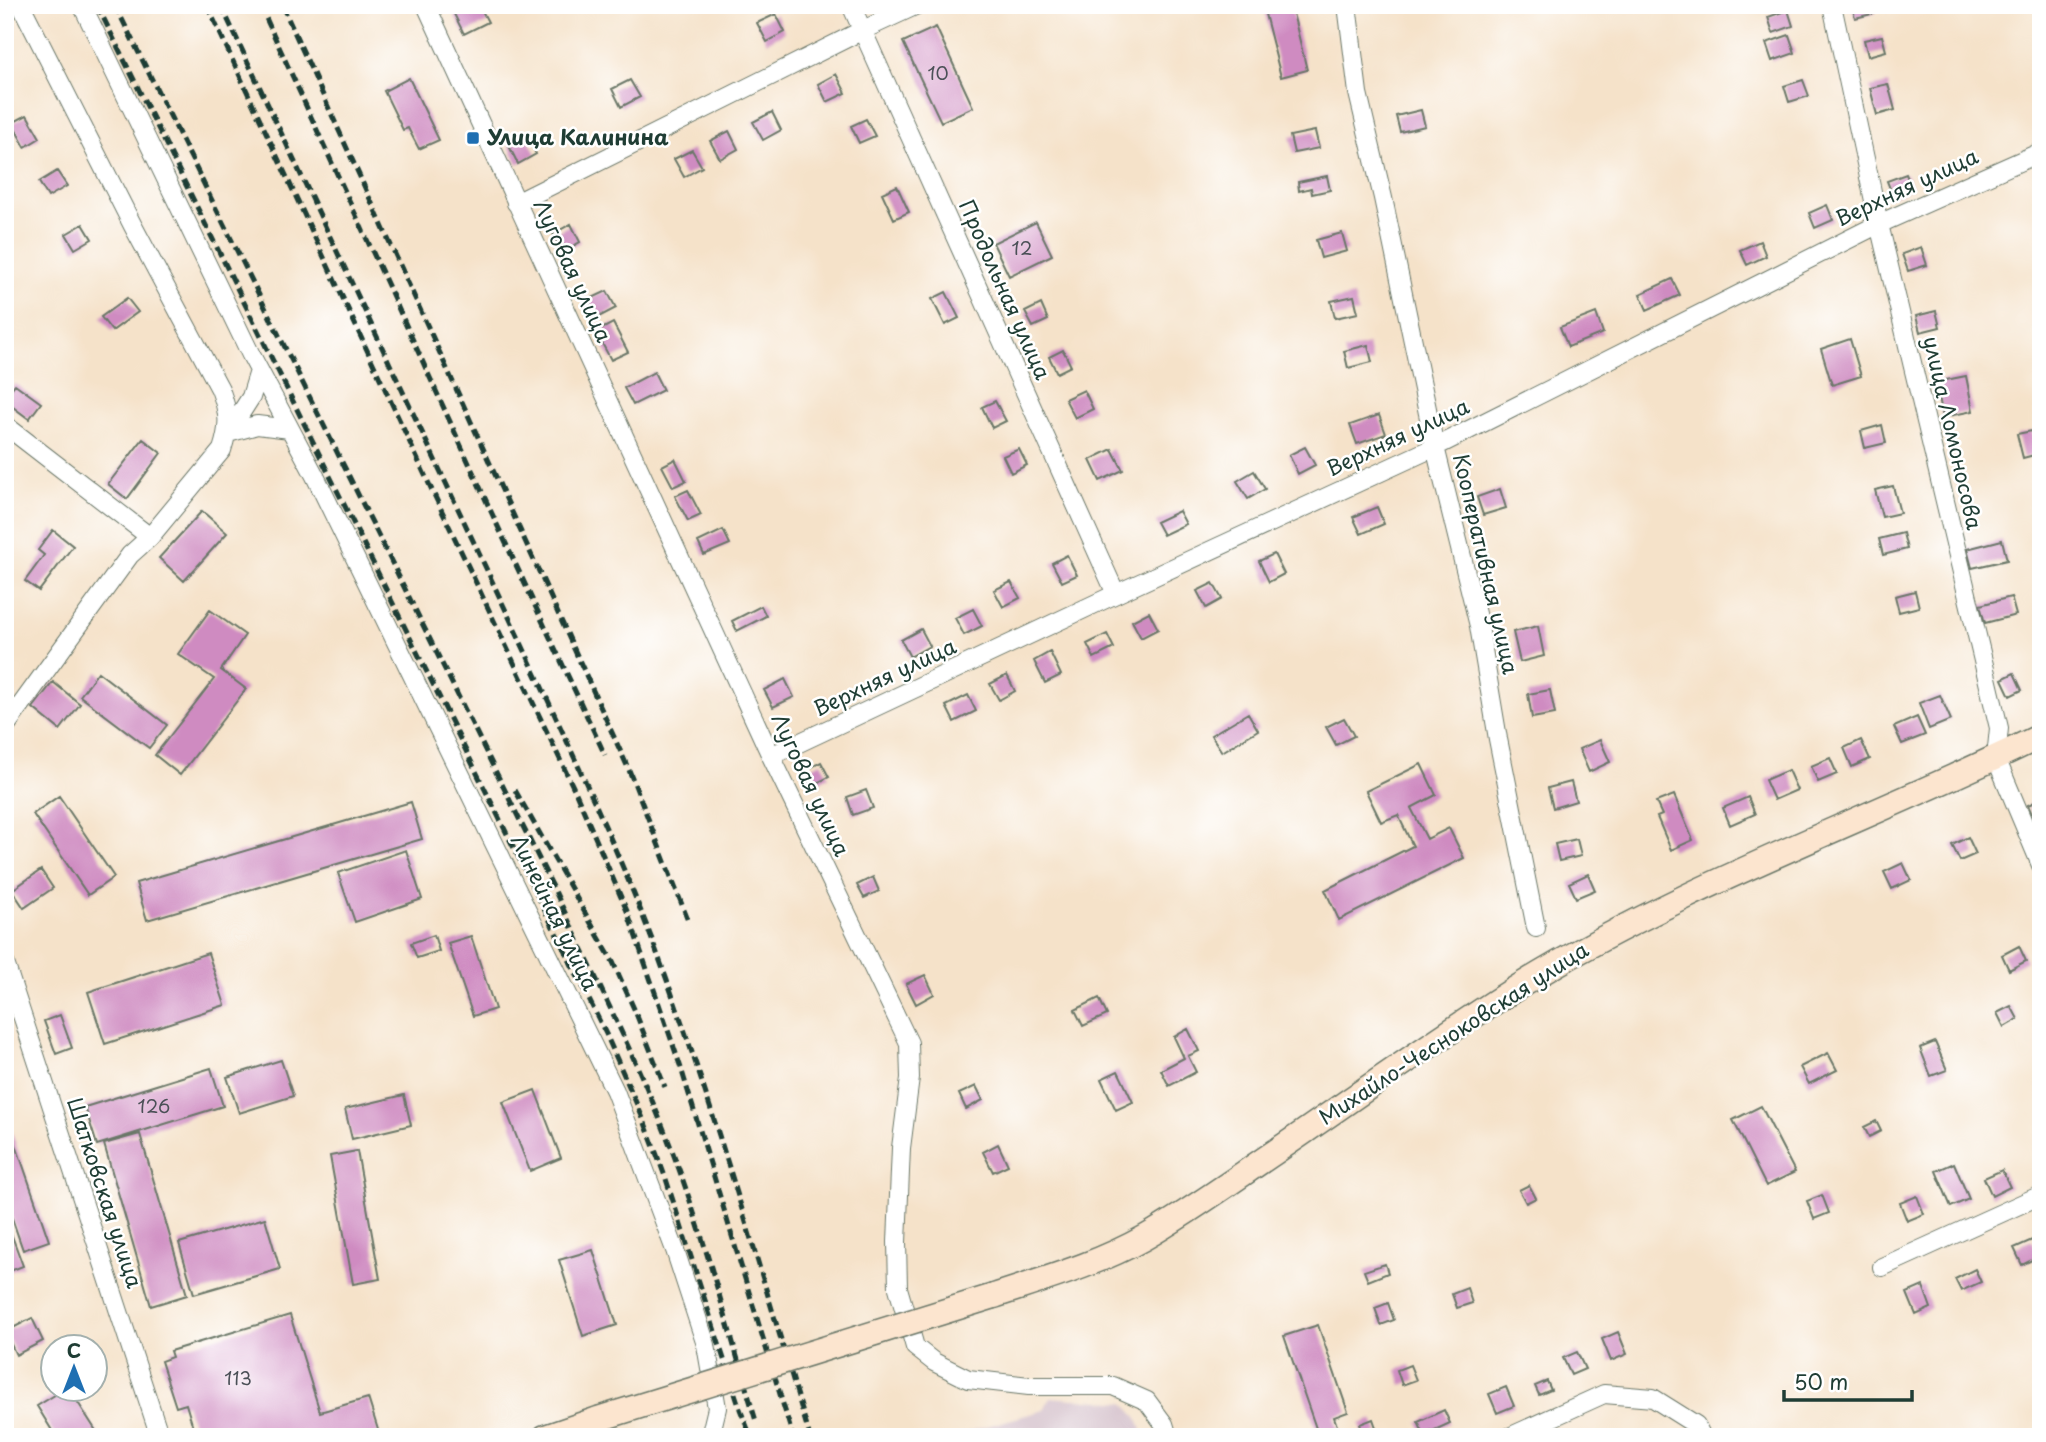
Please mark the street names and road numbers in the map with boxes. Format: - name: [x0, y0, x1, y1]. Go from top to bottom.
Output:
- street label: Верхняя улица: [1829, 139, 1984, 233]
- street label: Луговая улица: [527, 193, 621, 348]
- street label: Продольная улица: [952, 194, 1060, 385]
- street label: улица Ломоносова: [1916, 333, 1992, 533]
- street label: Верхняя улица: [1320, 389, 1475, 483]
- street label: Кооперативная улица: [1446, 450, 1528, 678]
- street label: Верхняя улица: [807, 629, 962, 723]
- street label: Луговая улица: [765, 707, 859, 862]
- street label: Линейная улица: [504, 828, 608, 996]
- street label: Михайло-Чесноковская улица: [1312, 932, 1595, 1132]
- street label: Шатковская улица: [60, 1093, 152, 1292]

